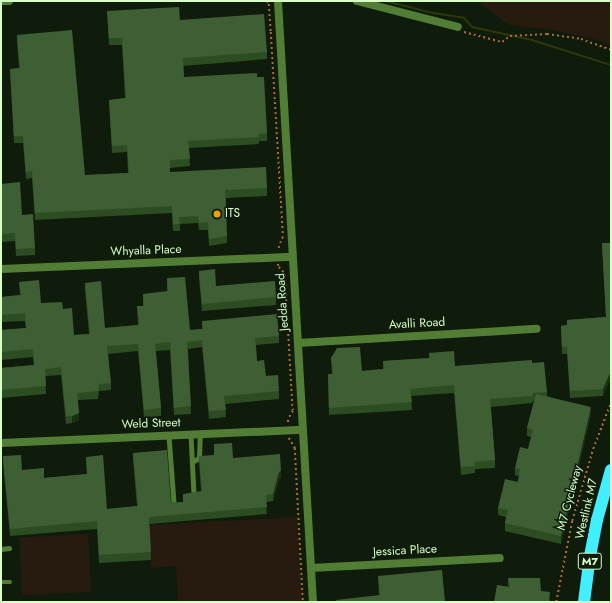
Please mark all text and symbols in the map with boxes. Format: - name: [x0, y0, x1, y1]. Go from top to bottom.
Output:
- place label: ITS: [225, 207, 240, 221]
- marker: ITS: [212, 209, 222, 219]
- street label: Whyalla Place: [110, 243, 182, 259]
- street label: Jedda Road: [274, 273, 292, 331]
- street label: Avalli Road: [388, 315, 446, 333]
- street label: Weld Street: [121, 416, 181, 432]
- street label: M7 Cycleway: [554, 464, 586, 532]
- street label: Westlink M7: [573, 477, 601, 541]
- street label: Jessica Place: [373, 542, 437, 560]
- road number: M7: [577, 552, 603, 570]

